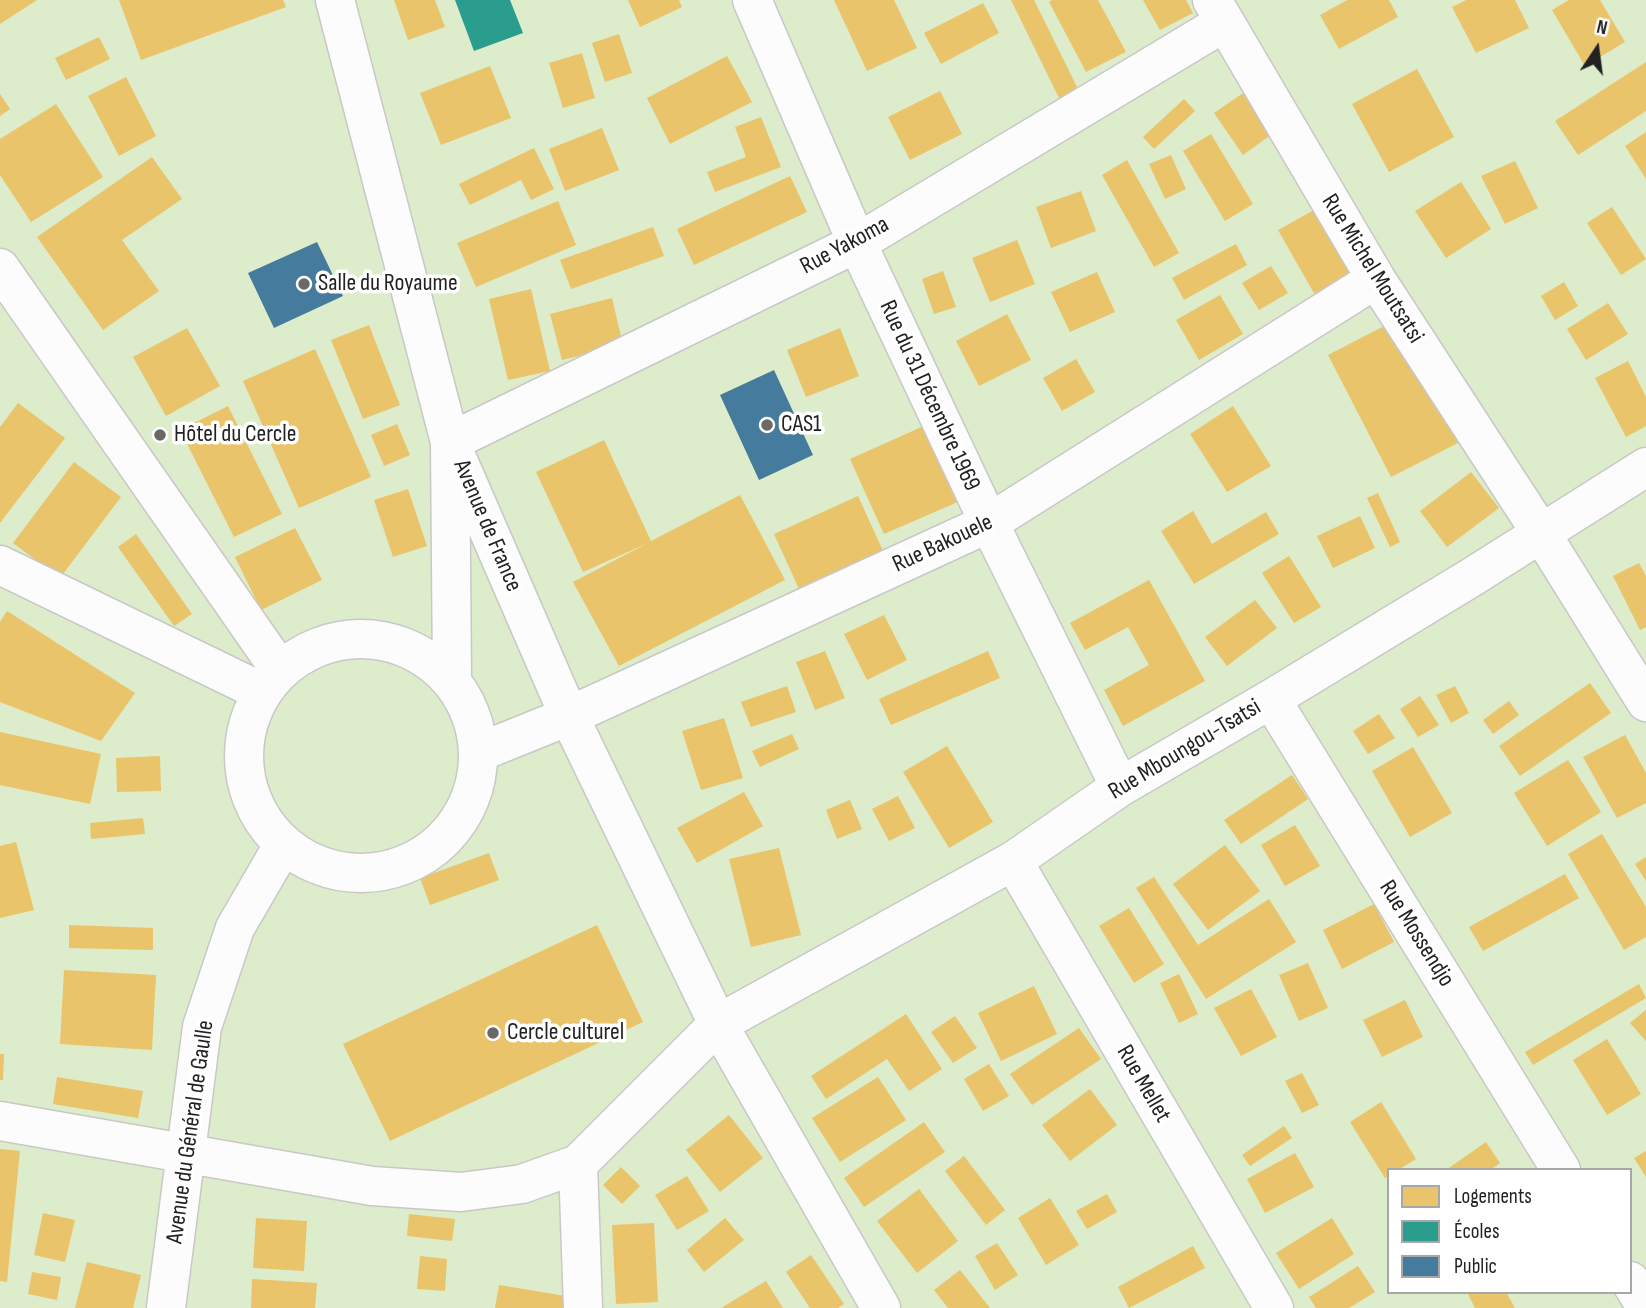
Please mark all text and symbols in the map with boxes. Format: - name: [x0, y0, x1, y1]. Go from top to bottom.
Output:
- north arrow: [1562, 14, 1632, 84]
- text: N: [1594, 16, 1609, 40]
- street label: Rue Michel Moutsatsi: [1315, 189, 1429, 349]
- street label: Rue Yakoma: [796, 211, 894, 281]
- place label: Salle du Royaume: [318, 270, 458, 298]
- marker: Salle du Royaume: [296, 276, 312, 292]
- street label: Rue du 31 Décembre 1969: [872, 296, 986, 496]
- place label: CAS1: [781, 411, 821, 439]
- marker: CAS1: [759, 417, 775, 433]
- place label: Hôtel du Cercle: [174, 421, 296, 449]
- marker: Hôtel du Cercle: [152, 427, 168, 443]
- street label: Avenue de France: [446, 456, 528, 596]
- street label: Rue Bakouele: [888, 508, 998, 580]
- street label: Rue Mboungou-Tsatsi: [1104, 693, 1266, 807]
- street label: Rue Mossendjo: [1372, 876, 1460, 992]
- street label: Avenue du Général de Gaulle: [161, 1019, 221, 1245]
- place label: Cercle culturel: [507, 1019, 624, 1047]
- marker: Cercle culturel: [485, 1025, 501, 1041]
- street label: Rue Mellet: [1109, 1040, 1177, 1128]
- legend: [1387, 1168, 1632, 1294]
- text: Logements: [1454, 1184, 1532, 1209]
- text: Écoles: [1454, 1219, 1499, 1244]
- text: Public: [1454, 1254, 1497, 1279]

